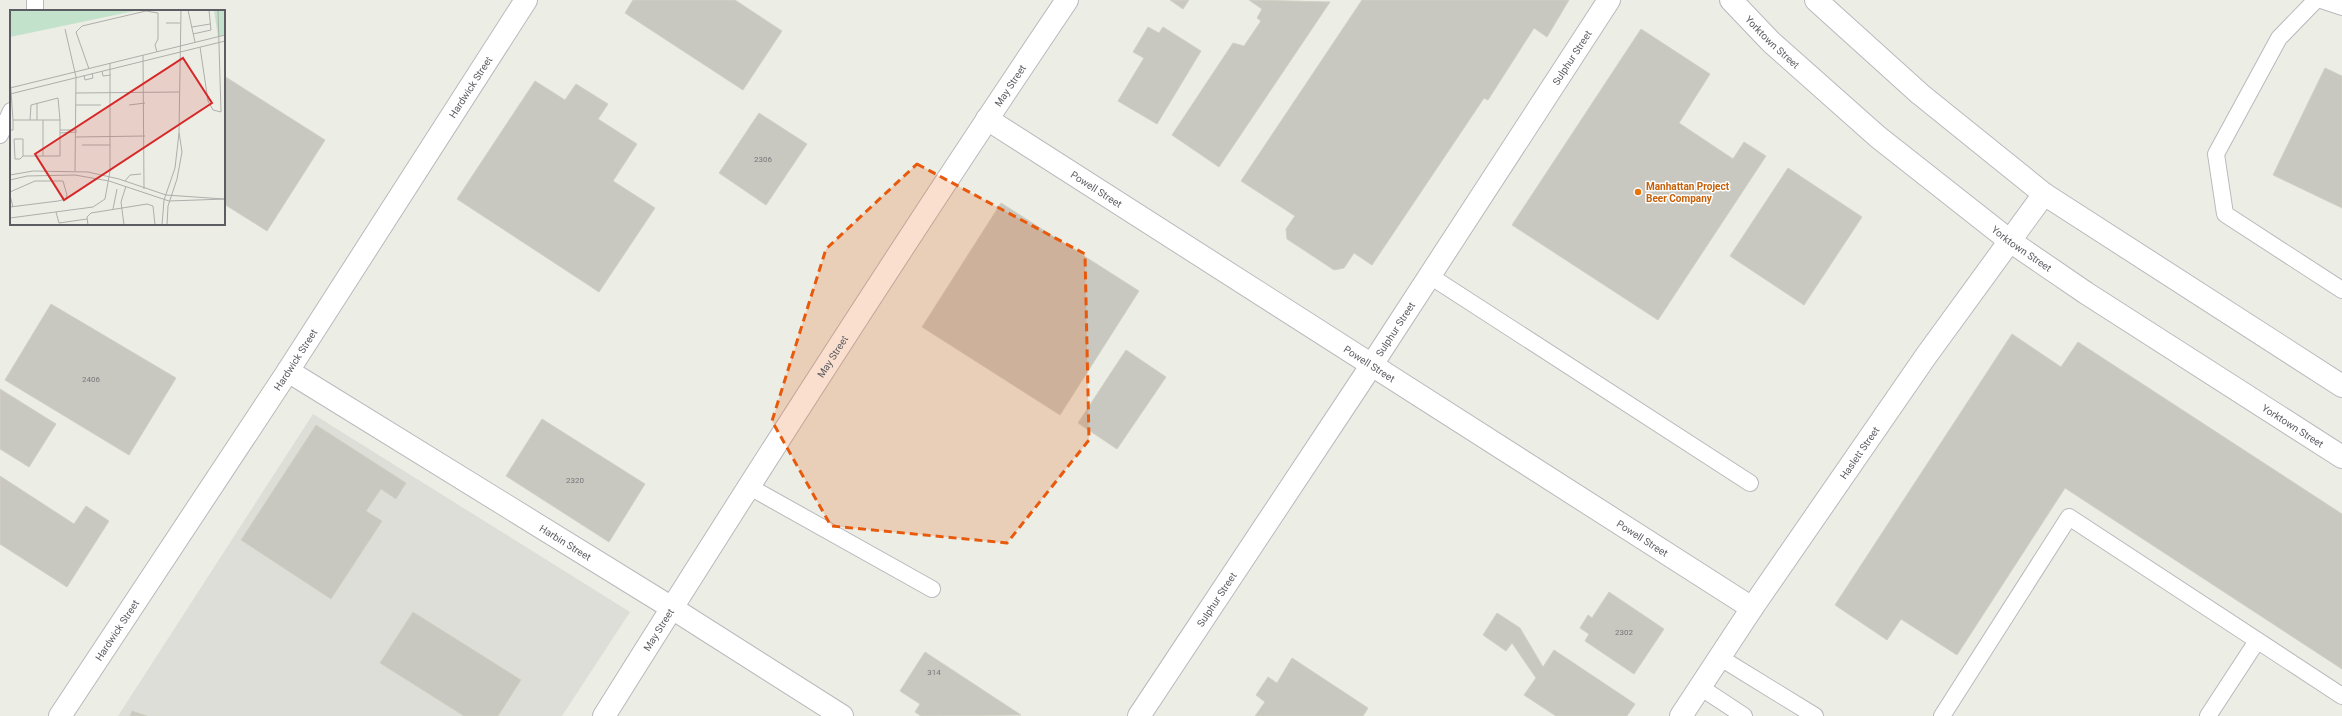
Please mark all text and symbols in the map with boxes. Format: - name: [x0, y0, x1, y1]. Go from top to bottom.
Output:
- inset map: [10, 10, 225, 225]
- street label: Yorktown Street: [1743, 13, 1802, 70]
- street label: Sulphur Street: [1550, 28, 1593, 87]
- street label: Hardwick Street: [446, 54, 494, 120]
- street label: May Street: [992, 62, 1028, 108]
- house number: 2306: [754, 155, 772, 164]
- street label: Powell Street: [1069, 169, 1124, 209]
- place label: Manhattan Project Beer Company: [1646, 181, 1730, 204]
- marker: Manhattan Project Beer Company: [1633, 187, 1643, 197]
- street label: Yorktown Street: [1990, 223, 2054, 273]
- street label: Sulphur Street: [1373, 300, 1417, 358]
- street label: Hardwick Street: [271, 327, 319, 392]
- street label: May Street: [815, 333, 850, 379]
- street label: Powell Street: [1342, 343, 1397, 384]
- house number: 2406: [82, 375, 100, 384]
- street label: Yorktown Street: [2260, 402, 2326, 449]
- street label: Haslett Street: [1837, 424, 1881, 481]
- house number: 2320: [566, 476, 584, 485]
- street label: Powell Street: [1615, 518, 1670, 558]
- street label: Harbin Street: [538, 522, 593, 562]
- street label: Sulphur Street: [1194, 570, 1238, 629]
- street label: Hardwick Street: [93, 598, 141, 663]
- street label: May Street: [641, 606, 676, 653]
- house number: 2302: [1615, 628, 1633, 637]
- house number: 314: [927, 668, 941, 677]

